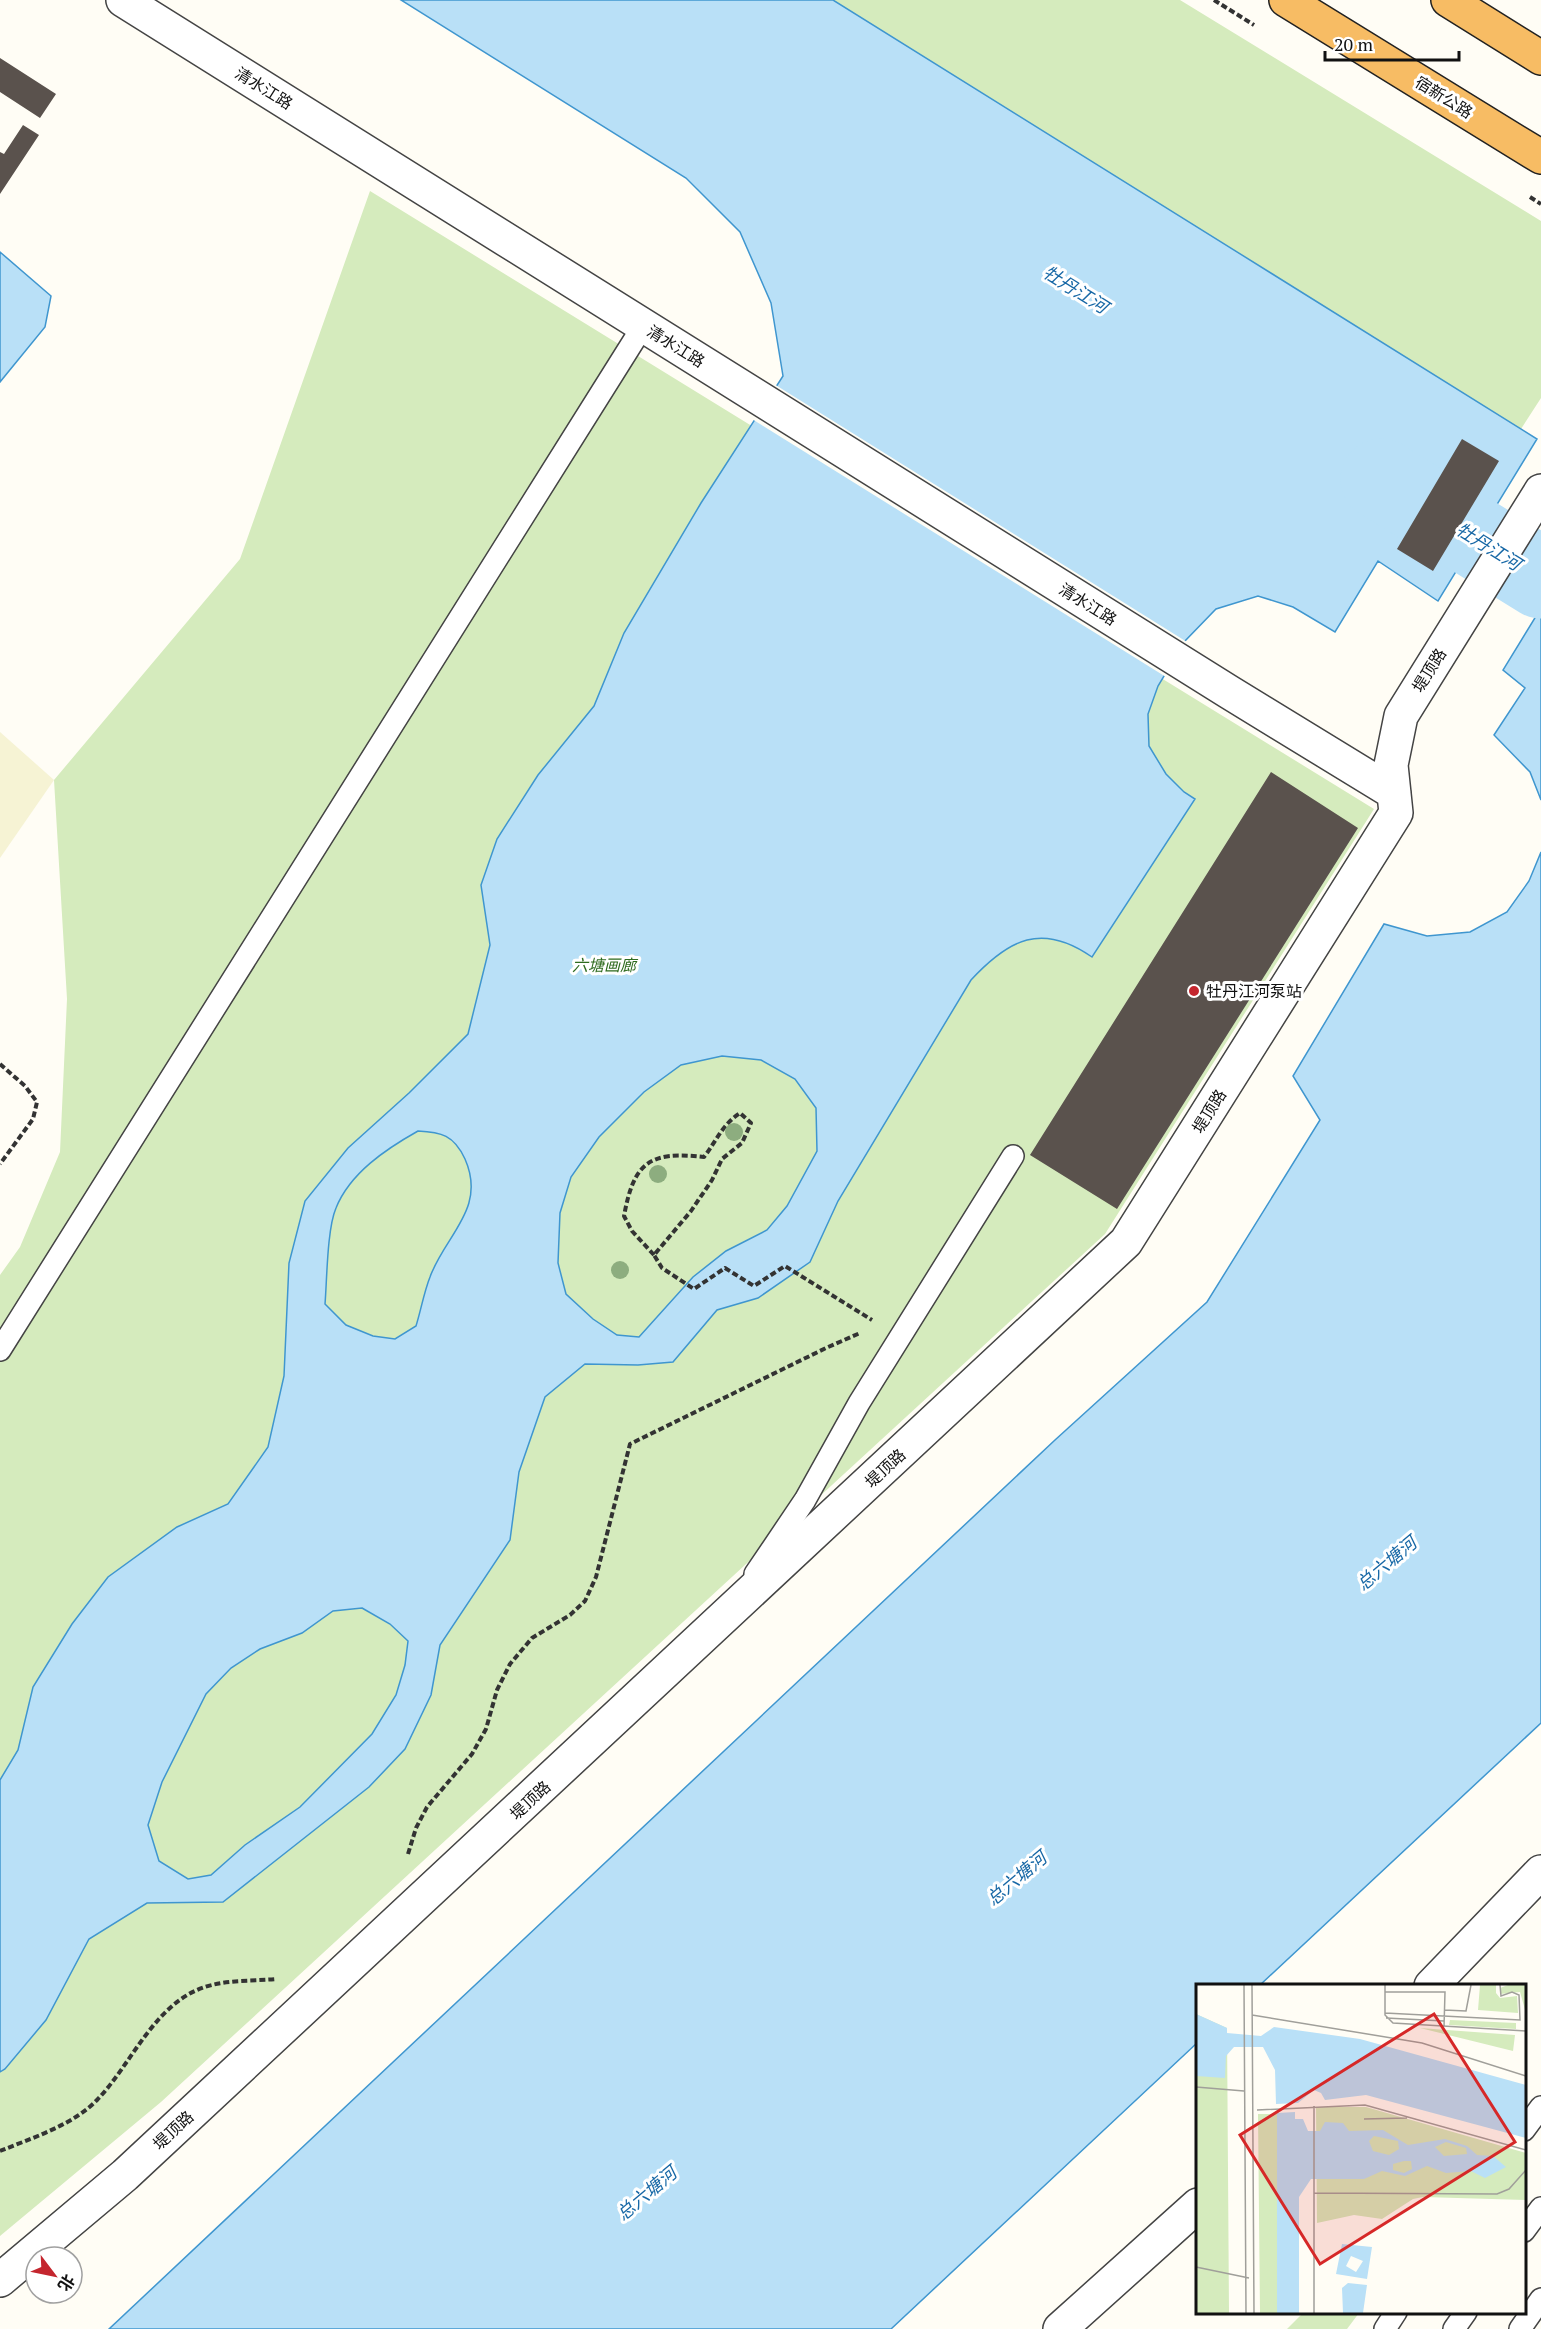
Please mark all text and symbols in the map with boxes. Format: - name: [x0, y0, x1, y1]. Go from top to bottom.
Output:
- scale bar: [1325, 24, 1458, 62]
- text: 20 m: [1334, 32, 1374, 56]
- street label: 清水江路: [231, 62, 297, 114]
- street label: 宿新公路: [1411, 71, 1477, 123]
- water label: 牡丹江河: [1039, 260, 1115, 320]
- street label: 清水江路: [643, 320, 709, 372]
- water label: 牡丹江河: [1452, 517, 1528, 577]
- street label: 清水江路: [1055, 578, 1121, 630]
- street label: 堤顶路: [1407, 644, 1451, 696]
- park label: 六塘画廊: [572, 954, 639, 976]
- place label: 牡丹江河泵站: [1206, 980, 1302, 1002]
- marker: 牡丹江河泵站: [1187, 984, 1201, 998]
- street label: 堤顶路: [1187, 1085, 1231, 1137]
- street label: 堤顶路: [860, 1444, 910, 1492]
- water label: 总六塘河: [1351, 1529, 1424, 1595]
- street label: 堤顶路: [505, 1776, 555, 1824]
- water label: 总六塘河: [981, 1844, 1054, 1910]
- inset map: [1196, 1984, 1526, 2314]
- street label: 堤顶路: [148, 2106, 198, 2154]
- water label: 总六塘河: [611, 2159, 684, 2225]
- north arrow: [24, 2245, 84, 2305]
- text: 北: [53, 2270, 80, 2296]

